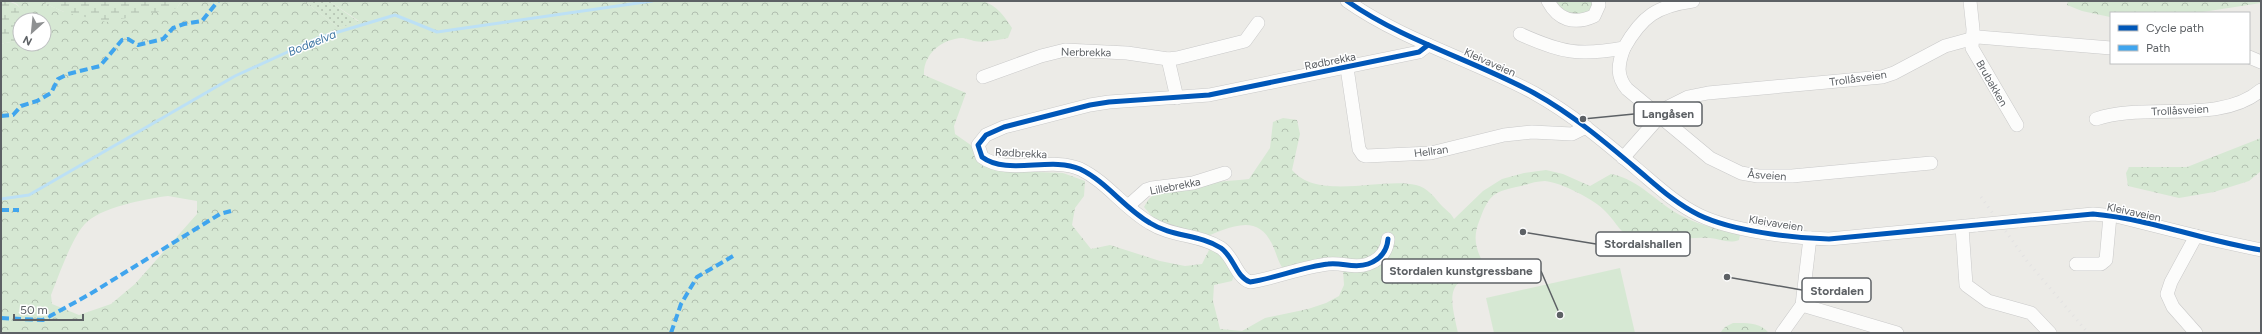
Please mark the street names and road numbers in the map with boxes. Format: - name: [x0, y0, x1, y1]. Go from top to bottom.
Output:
- street label: Kleivaveien: [1462, 45, 1518, 80]
- street label: Nerbrekka: [1061, 46, 1111, 59]
- street label: Rødbrekka: [1303, 50, 1357, 73]
- street label: Brubakken: [1973, 58, 2010, 109]
- street label: Trollåsveien: [1829, 68, 1887, 89]
- street label: Trollåsveien: [2151, 103, 2209, 118]
- street label: Hellran: [1413, 143, 1449, 160]
- street label: Rødbrekka: [995, 146, 1047, 161]
- street label: Åsveien: [1747, 167, 1787, 183]
- street label: Lillebrekka: [1149, 175, 1202, 198]
- street label: Kleivaveien: [2106, 200, 2162, 225]
- street label: Kleivaveien: [1748, 213, 1804, 234]

